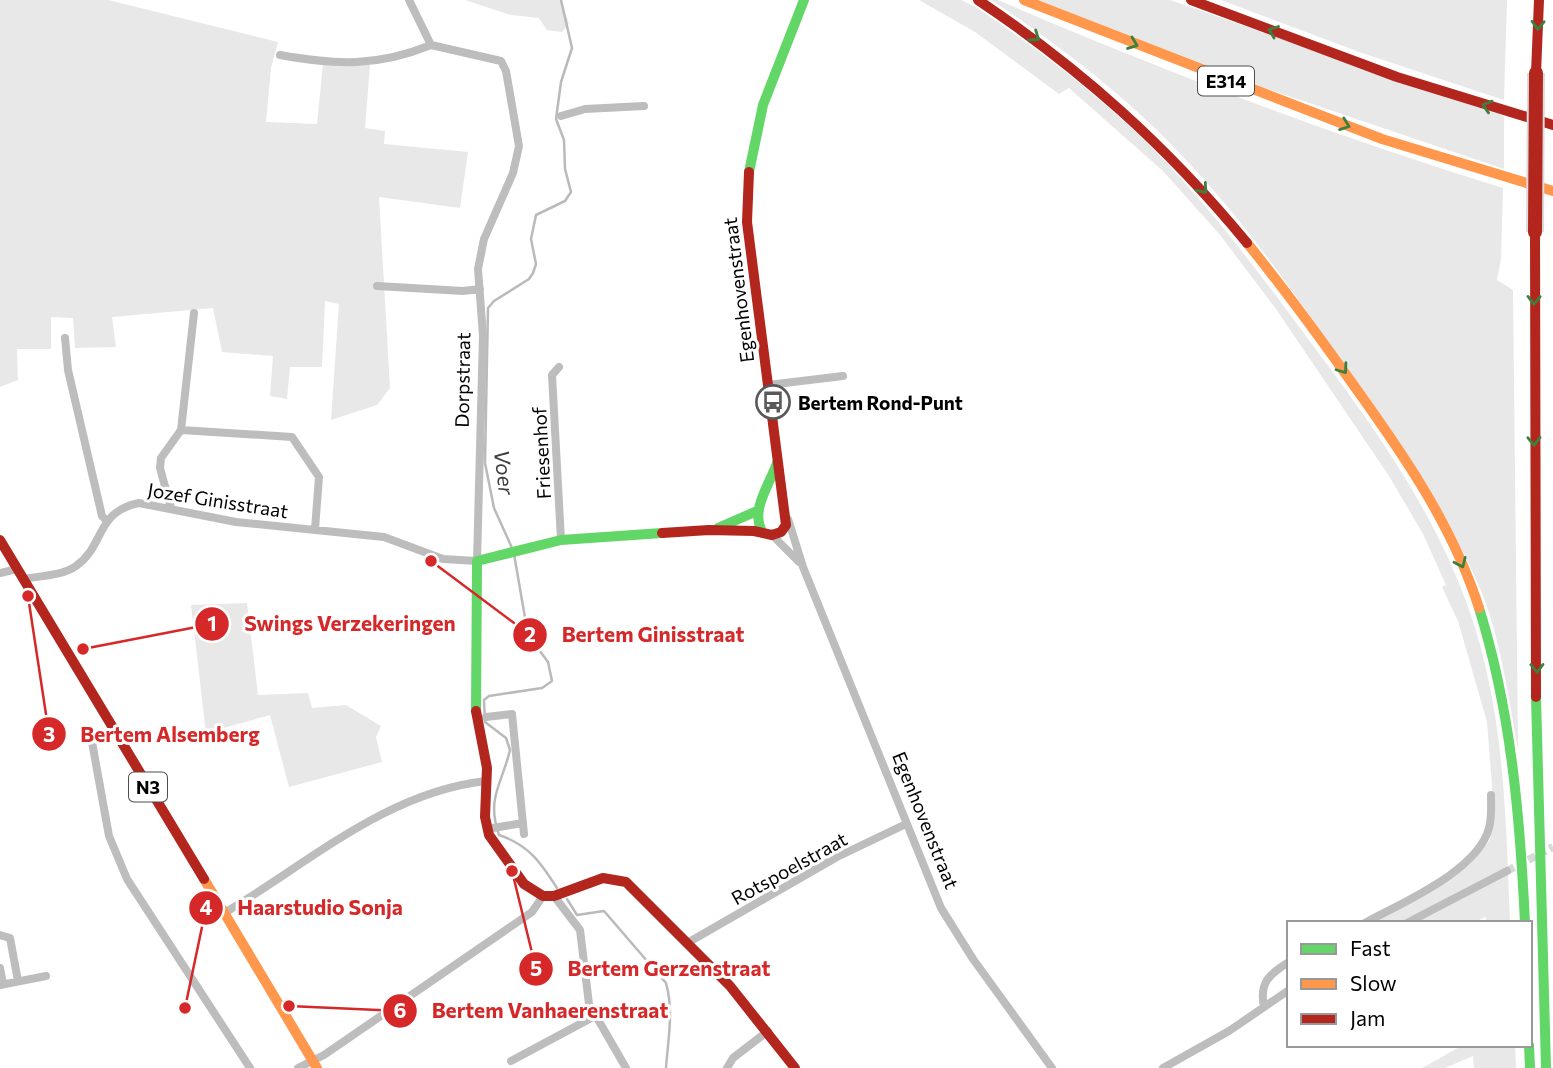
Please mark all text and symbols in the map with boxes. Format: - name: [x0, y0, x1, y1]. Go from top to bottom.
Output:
- one-way arrow: [1531, 20, 1546, 31]
- one-way arrow: [1267, 26, 1279, 40]
- one-way arrow: [1027, 29, 1040, 41]
- one-way arrow: [1126, 36, 1138, 50]
- road number: E314: [1198, 66, 1254, 96]
- one-way arrow: [1482, 100, 1494, 115]
- one-way arrow: [1339, 117, 1351, 131]
- one-way arrow: [1195, 181, 1207, 194]
- street label: Egenhovenstraat: [718, 216, 758, 364]
- one-way arrow: [1527, 295, 1542, 306]
- street label: Dorpstraat: [450, 332, 474, 428]
- one-way arrow: [1334, 361, 1347, 374]
- bus stop icon: Bertem Rond-Punt: [754, 383, 792, 421]
- place label: Bertem Rond-Punt: [798, 391, 963, 414]
- street label: Friesenhof: [527, 406, 555, 500]
- one-way arrow: [1526, 436, 1542, 446]
- water label: Voer: [490, 448, 520, 497]
- street label: Jozef Ginisstraat: [146, 478, 290, 522]
- one-way arrow: [1453, 555, 1467, 568]
- callout: Swings Verzekeringen: [195, 603, 469, 645]
- text: 1: [207, 610, 217, 635]
- text: Swings Verzekeringen: [244, 610, 456, 635]
- callout: Bertem Ginisstraat: [513, 614, 758, 656]
- text: 2: [524, 621, 536, 646]
- text: Bertem Ginisstraat: [562, 621, 744, 646]
- one-way arrow: [1529, 663, 1545, 674]
- callout: Bertem Alsemberg: [31, 713, 274, 755]
- text: 3: [43, 721, 55, 746]
- text: Bertem Alsemberg: [80, 721, 260, 746]
- street label: Egenhovenstraat: [888, 748, 964, 892]
- road number: N3: [129, 772, 167, 802]
- street label: Rotspoelstraat: [727, 827, 851, 909]
- callout: Haarstudio Sonja: [189, 887, 417, 929]
- text: 4: [200, 894, 213, 919]
- text: Haarstudio Sonja: [237, 894, 403, 919]
- legend: [1287, 921, 1532, 1047]
- text: Fast: [1350, 935, 1391, 960]
- callout: Bertem Gerzenstraat: [519, 948, 784, 990]
- text: 5: [530, 955, 542, 980]
- text: Bertem Gerzenstraat: [568, 955, 771, 980]
- text: Slow: [1350, 970, 1397, 995]
- callout: Bertem Vanhaerenstraat: [382, 990, 682, 1032]
- text: 6: [394, 997, 407, 1022]
- text: Bertem Vanhaerenstraat: [432, 997, 668, 1022]
- text: Jam: [1350, 1005, 1385, 1030]

